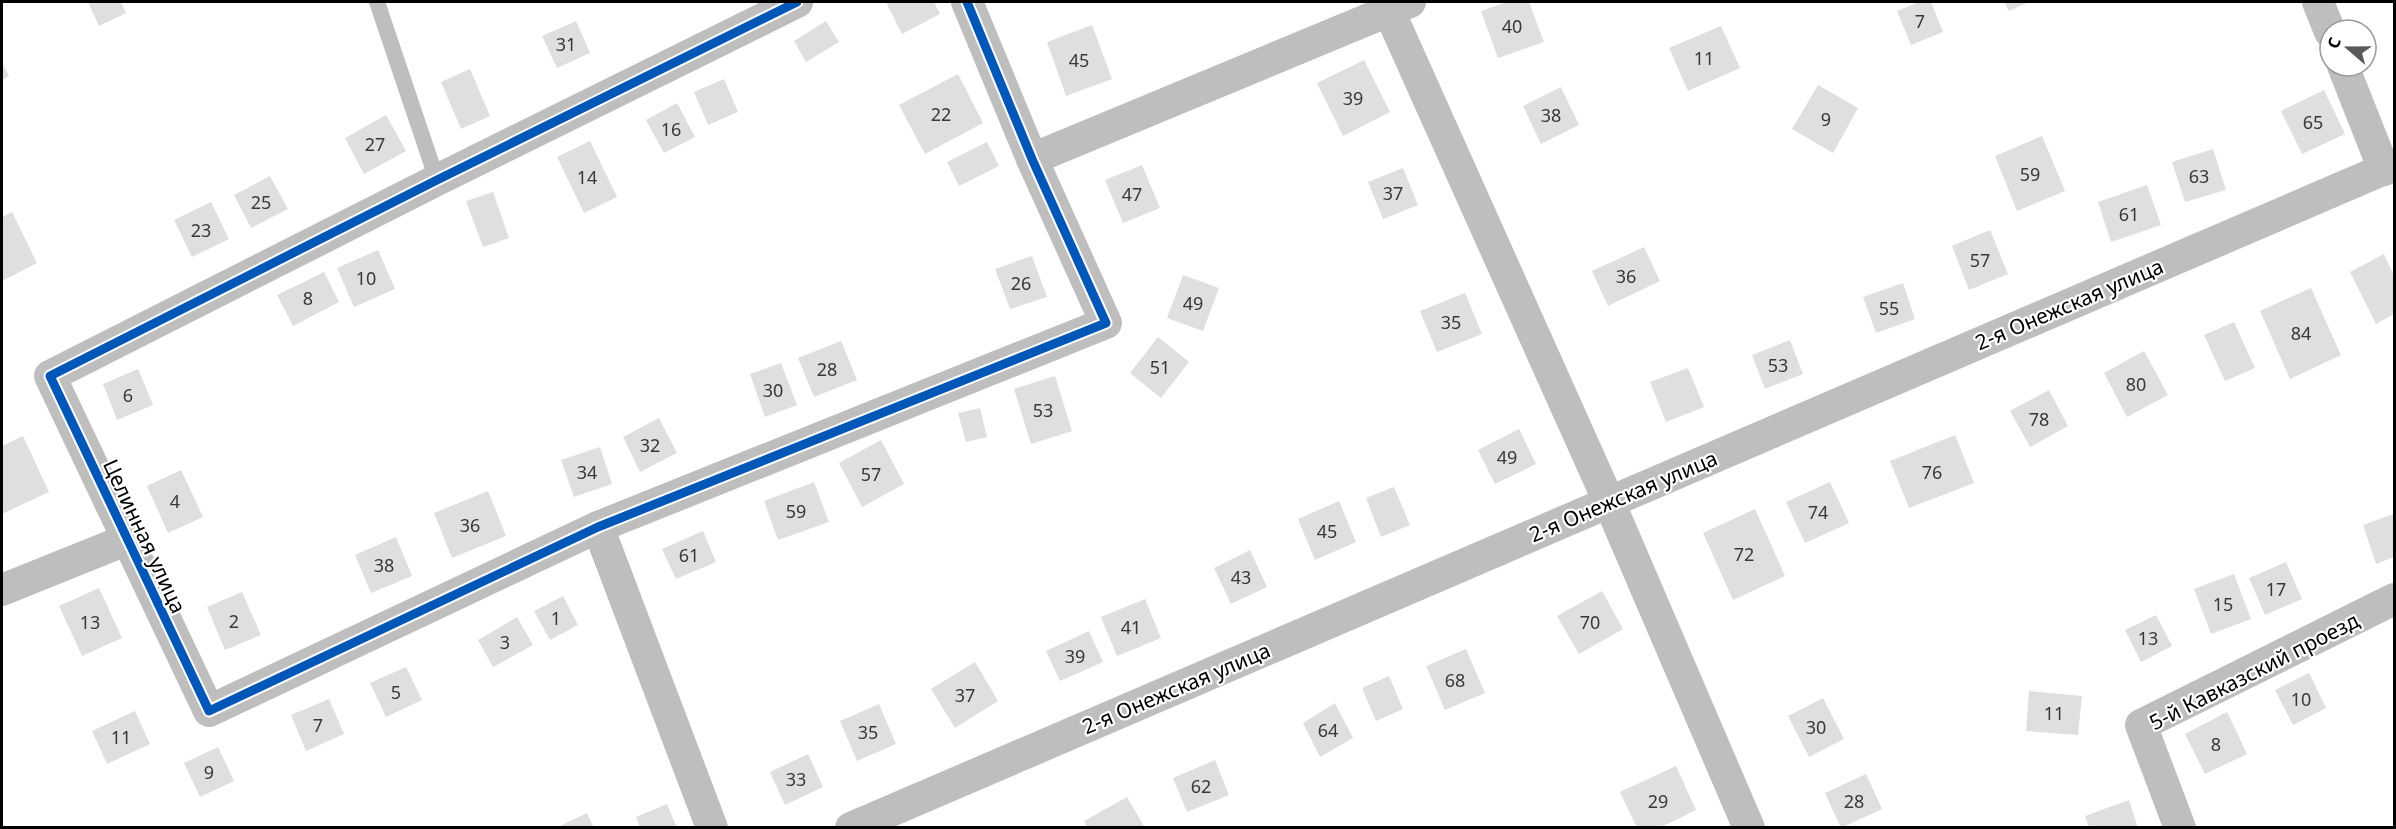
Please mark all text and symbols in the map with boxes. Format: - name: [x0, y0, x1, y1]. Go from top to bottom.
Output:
- house number: 7: [1915, 9, 1925, 33]
- house number: 40: [1502, 14, 1522, 38]
- north arrow: [2318, 18, 2378, 78]
- house number: 31: [556, 32, 576, 56]
- text: С: [2322, 34, 2346, 51]
- house number: 11: [1694, 46, 1714, 70]
- house number: 45: [1069, 48, 1089, 72]
- house number: 39: [1343, 86, 1363, 110]
- house number: 22: [931, 102, 951, 126]
- house number: 38: [1541, 103, 1561, 127]
- house number: 9: [1821, 107, 1831, 131]
- house number: 65: [2303, 110, 2323, 134]
- house number: 16: [661, 117, 681, 141]
- house number: 27: [365, 132, 385, 156]
- house number: 59: [2020, 162, 2040, 186]
- house number: 63: [2189, 164, 2209, 188]
- house number: 14: [577, 165, 597, 189]
- house number: 37: [1383, 181, 1403, 205]
- house number: 47: [1122, 182, 1142, 206]
- house number: 25: [251, 190, 271, 214]
- house number: 61: [2119, 202, 2139, 226]
- house number: 23: [191, 218, 211, 242]
- house number: 57: [1970, 248, 1990, 272]
- street label: 2-я Онежская улица: [1971, 252, 2167, 356]
- house number: 36: [1616, 264, 1636, 288]
- house number: 10: [356, 266, 376, 290]
- house number: 26: [1011, 271, 1031, 295]
- house number: 8: [303, 286, 313, 310]
- house number: 49: [1183, 291, 1203, 315]
- house number: 55: [1879, 296, 1899, 320]
- house number: 35: [1441, 310, 1461, 334]
- house number: 84: [2291, 321, 2311, 345]
- house number: 53: [1768, 353, 1788, 377]
- house number: 51: [1150, 355, 1170, 379]
- house number: 28: [817, 357, 837, 381]
- house number: 80: [2126, 372, 2146, 396]
- house number: 30: [763, 378, 783, 402]
- house number: 6: [123, 383, 133, 407]
- house number: 53: [1033, 398, 1053, 422]
- house number: 78: [2029, 407, 2049, 431]
- house number: 32: [640, 433, 660, 457]
- street label: 2-я Онежская улица: [1525, 444, 1721, 548]
- house number: 49: [1497, 445, 1517, 469]
- street label: Целинная улица: [97, 454, 193, 618]
- house number: 34: [577, 460, 597, 484]
- house number: 76: [1922, 460, 1942, 484]
- house number: 57: [861, 462, 881, 486]
- house number: 4: [170, 489, 180, 513]
- house number: 59: [786, 499, 806, 523]
- house number: 74: [1808, 500, 1828, 524]
- house number: 36: [460, 513, 480, 537]
- house number: 45: [1317, 519, 1337, 543]
- house number: 72: [1734, 542, 1754, 566]
- house number: 61: [679, 543, 699, 567]
- house number: 38: [374, 553, 394, 577]
- house number: 43: [1231, 565, 1251, 589]
- house number: 17: [2266, 577, 2286, 601]
- house number: 15: [2213, 592, 2233, 616]
- house number: 1: [551, 606, 561, 630]
- street label: 5-й Кавказский проезд: [2144, 606, 2364, 736]
- house number: 2: [229, 609, 239, 633]
- house number: 13: [80, 610, 100, 634]
- house number: 70: [1580, 610, 1600, 634]
- house number: 41: [1121, 615, 1141, 639]
- house number: 13: [2138, 626, 2158, 650]
- house number: 3: [500, 630, 510, 654]
- street label: 2-я Онежская улица: [1078, 636, 1274, 740]
- house number: 39: [1065, 644, 1085, 668]
- house number: 68: [1445, 668, 1465, 692]
- house number: 5: [391, 680, 401, 704]
- house number: 37: [955, 683, 975, 707]
- house number: 10: [2291, 687, 2311, 711]
- house number: 11: [2044, 701, 2064, 725]
- house number: 7: [313, 713, 323, 737]
- house number: 30: [1806, 715, 1826, 739]
- house number: 64: [1318, 718, 1338, 742]
- house number: 35: [858, 720, 878, 744]
- house number: 11: [111, 725, 131, 749]
- house number: 8: [2211, 732, 2221, 756]
- house number: 9: [204, 760, 214, 784]
- house number: 33: [786, 767, 806, 791]
- house number: 62: [1191, 774, 1211, 798]
- house number: 29: [1648, 789, 1668, 813]
- house number: 28: [1844, 789, 1864, 813]

